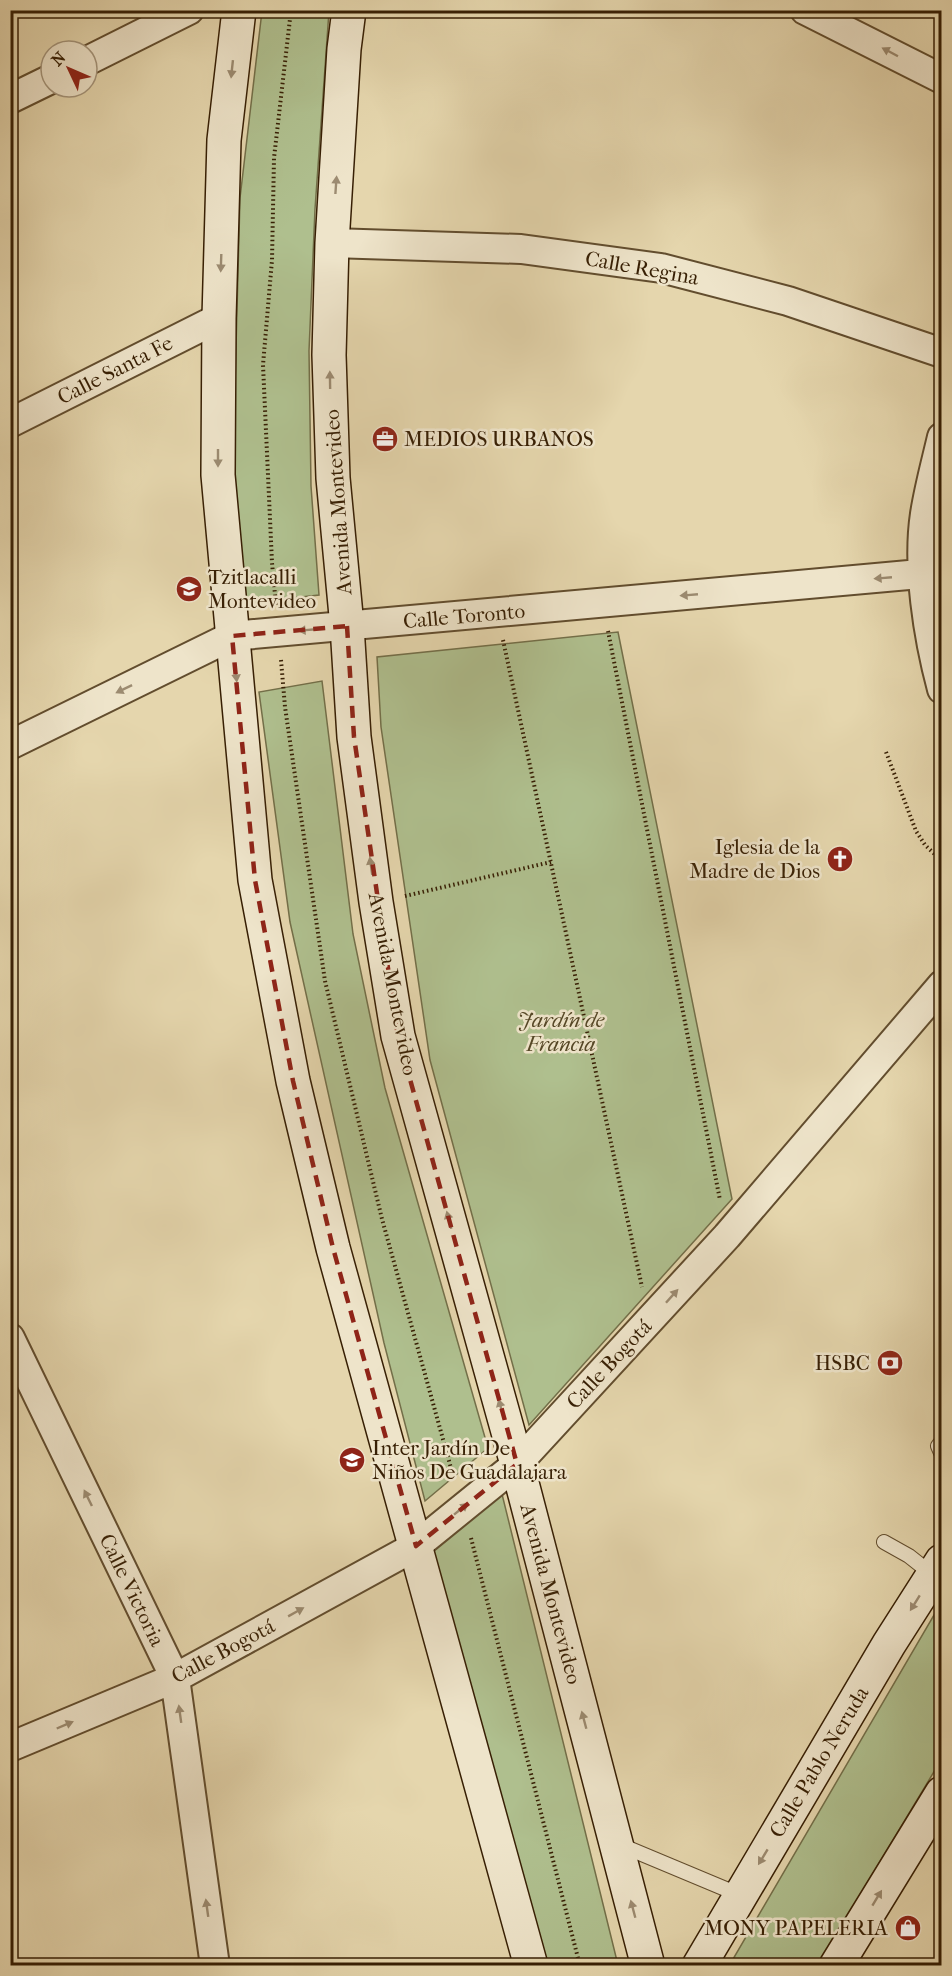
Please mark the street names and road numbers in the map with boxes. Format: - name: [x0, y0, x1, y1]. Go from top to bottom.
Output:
- street label: Calle Regina: [583, 246, 701, 290]
- street label: Calle Santa Fe: [53, 331, 177, 409]
- street label: Avenida Montevideo: [320, 408, 357, 596]
- street label: Calle Toronto: [402, 599, 526, 633]
- street label: Avenida Montevideo: [363, 890, 423, 1077]
- street label: Calle Bogotá: [562, 1314, 657, 1414]
- street label: Avenida Montevideo: [515, 1500, 587, 1687]
- street label: Calle Victoria: [94, 1530, 170, 1650]
- street label: Calle Bogotá: [167, 1614, 279, 1688]
- street label: Calle Pablo Neruda: [764, 1682, 874, 1842]

